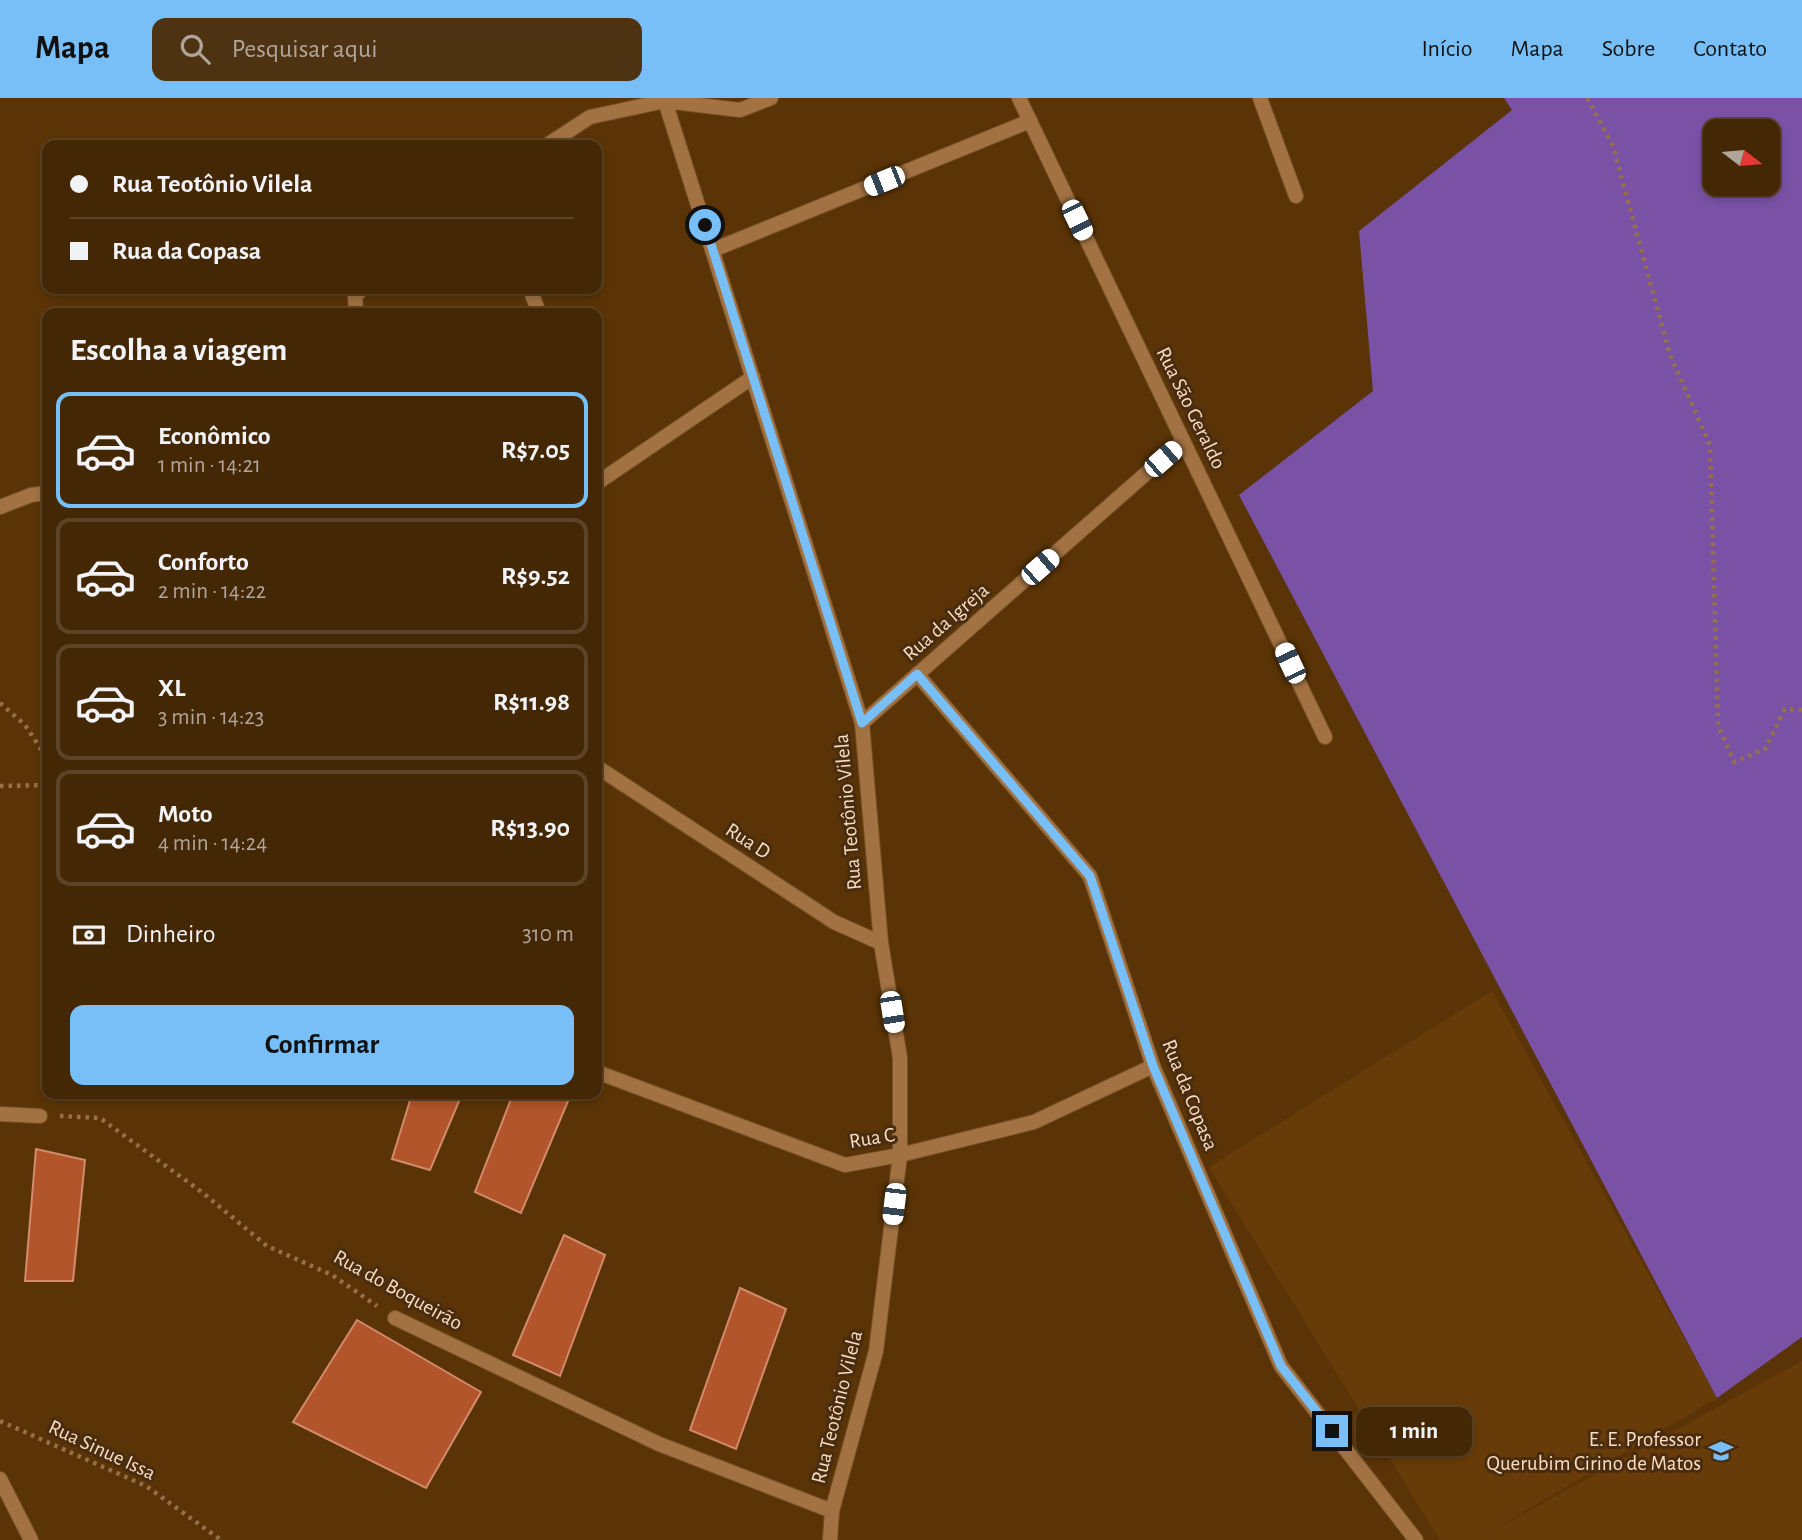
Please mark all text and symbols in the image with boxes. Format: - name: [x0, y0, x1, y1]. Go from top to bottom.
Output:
- search box: [152, 18, 642, 81]
- icon: search: [176, 30, 214, 68]
- text: Mapa: [35, 32, 110, 65]
- text: Pesquisar aqui: [232, 36, 378, 62]
- text: Início: [1421, 37, 1473, 61]
- text: Mapa: [1511, 37, 1564, 61]
- text: Sobre: [1602, 37, 1655, 61]
- text: Contato: [1693, 37, 1767, 61]
- north arrow: [1703, 119, 1780, 196]
- map controls: [1703, 119, 1780, 196]
- car: [861, 163, 908, 199]
- text: Rua Teotônio Vilela: [112, 171, 313, 197]
- car: [1059, 197, 1096, 243]
- route start: [689, 209, 721, 241]
- text: Rua da Copasa: [112, 238, 261, 264]
- text: Escolha a viagem: [70, 334, 287, 366]
- street label: Rua São Geraldo: [1153, 344, 1229, 472]
- icon: car: [74, 419, 137, 482]
- text: Econômico: [158, 423, 271, 449]
- text: R$7.05: [501, 437, 570, 463]
- car: [1141, 437, 1186, 481]
- text: 1 min · 14:21: [158, 454, 261, 477]
- icon: car: [74, 545, 137, 608]
- car: [1018, 545, 1063, 589]
- text: Conforto: [158, 549, 249, 575]
- text: R$9.52: [501, 563, 570, 589]
- street label: Rua da Igreja: [899, 579, 993, 665]
- text: 2 min · 14:22: [158, 580, 266, 603]
- car: [1272, 640, 1309, 686]
- icon: car: [74, 671, 137, 734]
- text: XL: [158, 675, 185, 701]
- text: R$11.98: [493, 689, 570, 715]
- text: 3 min · 14:23: [158, 706, 264, 729]
- street label: Rua Teotônio Vilela: [831, 733, 865, 891]
- icon: car: [74, 797, 137, 860]
- text: Moto: [158, 801, 213, 827]
- text: R$13.90: [490, 815, 570, 841]
- street label: Rua D: [722, 819, 774, 863]
- text: 4 min · 14:24: [158, 832, 267, 855]
- icon: cash: [70, 916, 108, 954]
- text: Dinheiro: [126, 921, 215, 947]
- text: 310 m: [522, 923, 574, 946]
- car: [879, 990, 906, 1034]
- button: Confirmar: [70, 1005, 574, 1085]
- street label: Rua da Copasa: [1158, 1036, 1222, 1154]
- street label: Rua C: [848, 1124, 896, 1152]
- car: [882, 1182, 907, 1226]
- street label: Rua do Boqueirão: [330, 1246, 466, 1334]
- street label: Rua Teotônio Vilela: [808, 1328, 866, 1486]
- callout: 1 min: [1356, 1406, 1472, 1456]
- route end: [1316, 1415, 1348, 1447]
- street label: Rua Sinue Issa: [45, 1416, 159, 1484]
- text: 1 min: [1390, 1420, 1438, 1443]
- place label: E. E. Professor Querubim Cirino de Matos: [1487, 1429, 1701, 1474]
- school or university icon: E. E. Professor Querubim Cirino de Matos: [1707, 1437, 1735, 1465]

